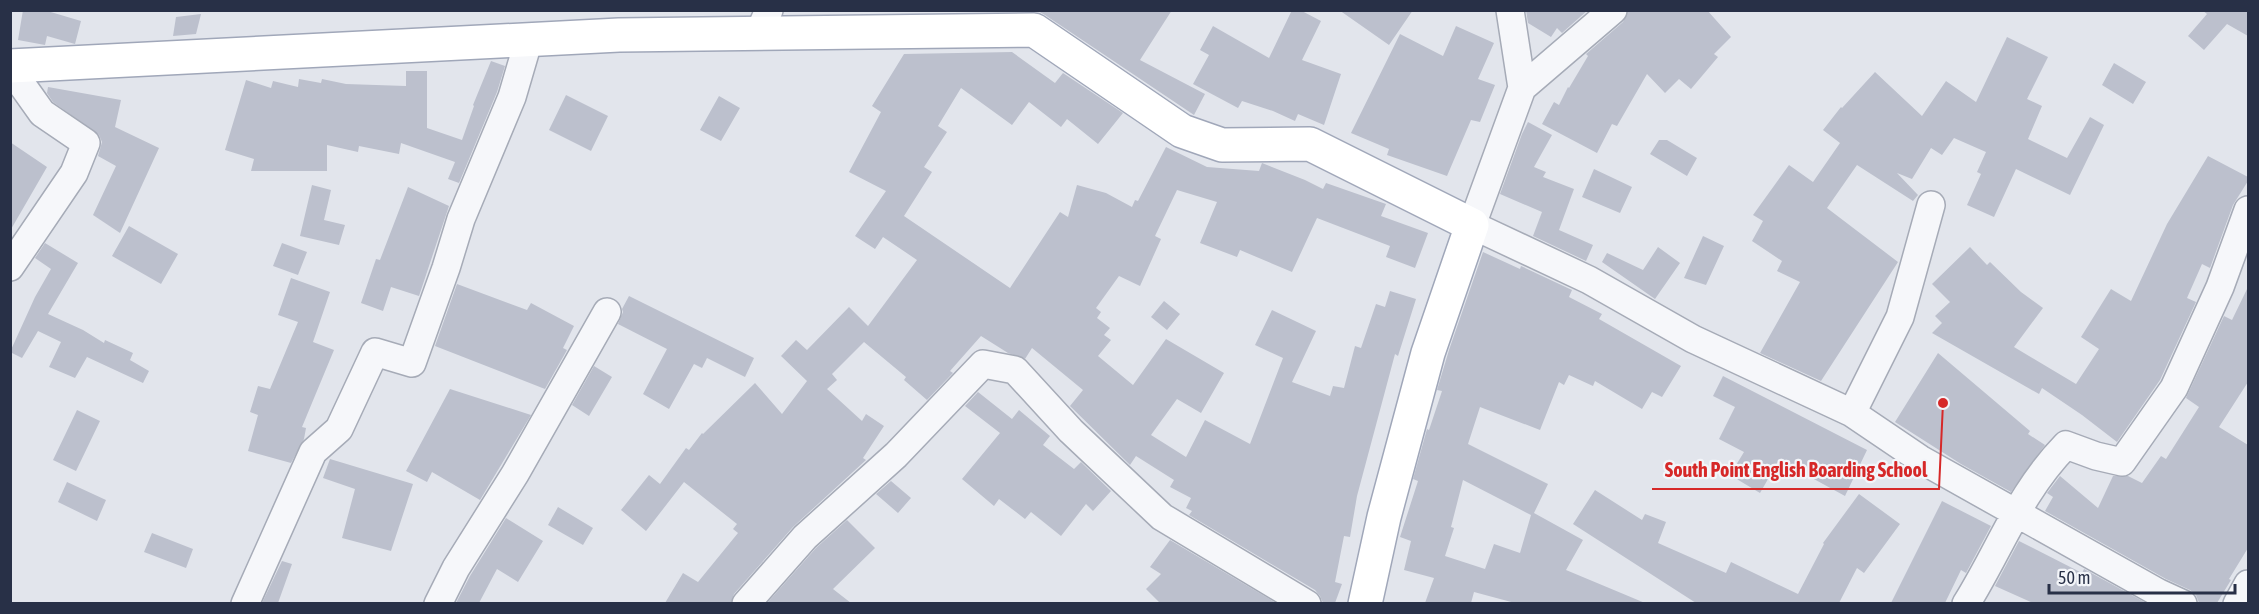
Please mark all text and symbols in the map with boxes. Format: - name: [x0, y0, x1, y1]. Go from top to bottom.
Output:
- callout: South Point English Boarding School: [1652, 451, 1939, 489]
- text: South Point English Boarding School: [1665, 458, 1928, 481]
- scale bar: [2049, 557, 2235, 595]
- text: 50 m: [2058, 567, 2090, 588]

